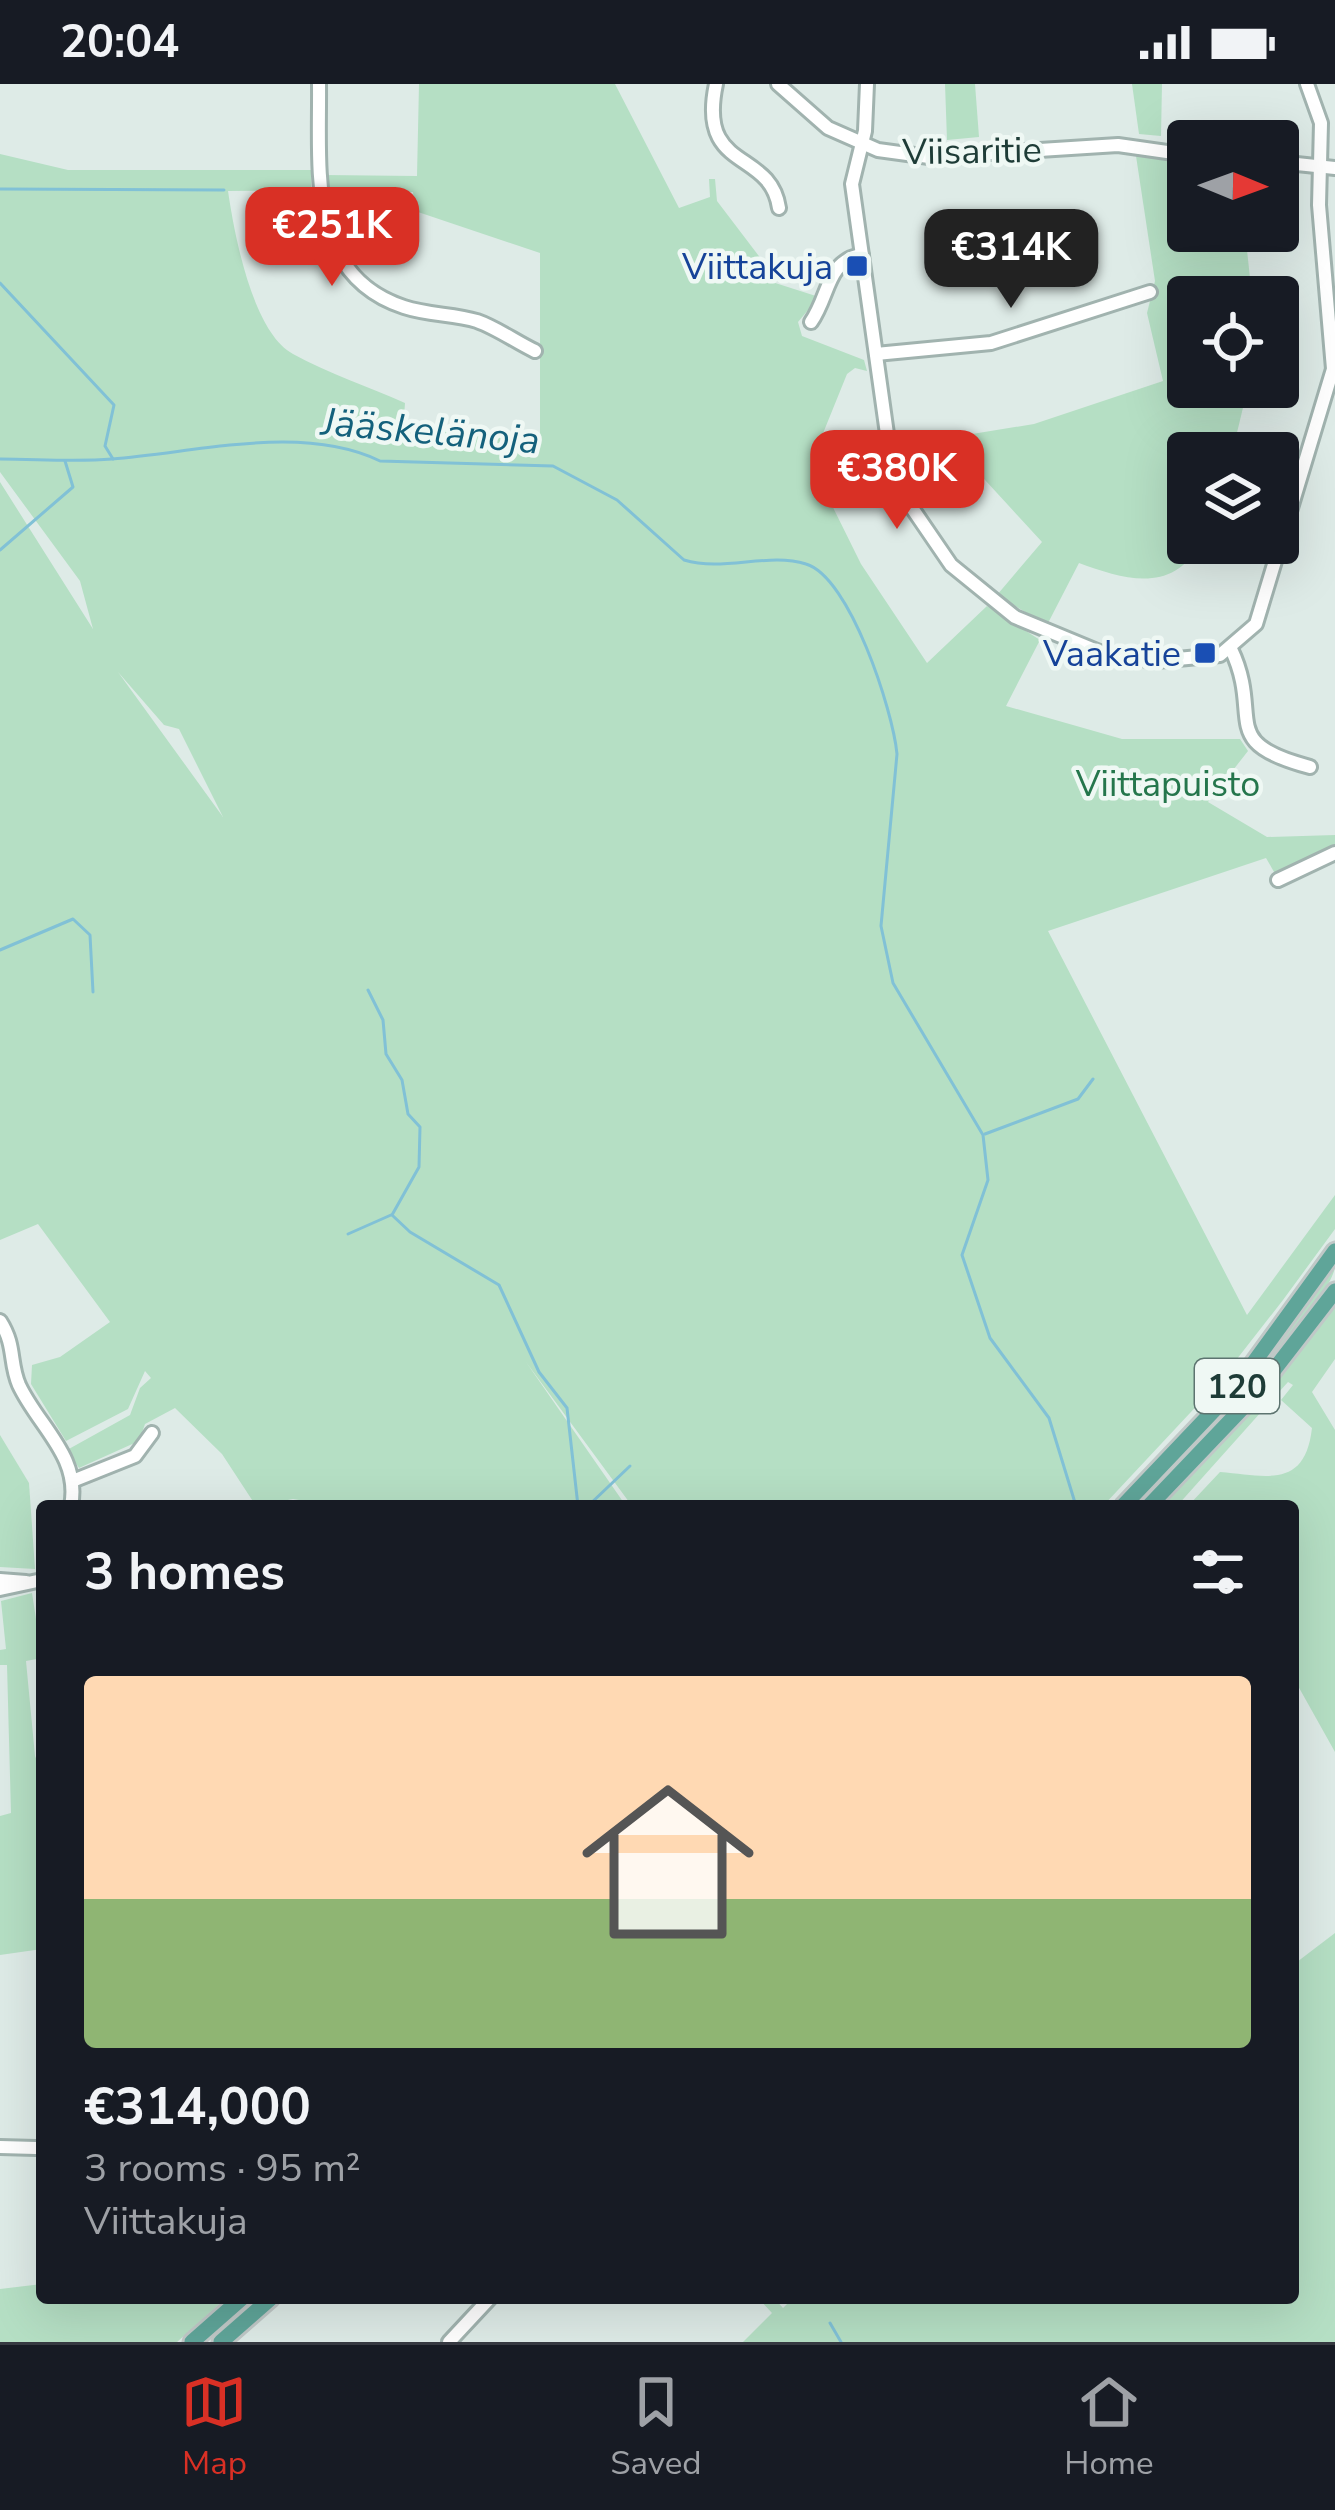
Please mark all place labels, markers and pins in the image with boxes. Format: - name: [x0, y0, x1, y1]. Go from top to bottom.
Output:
- pin: €251K: [248, 187, 416, 289]
- pin: €314K: [927, 209, 1095, 311]
- place label: Viittakuja: [681, 243, 833, 292]
- marker: Viittakuja: [844, 253, 870, 279]
- pin: €380K: [813, 430, 981, 532]
- place label: Vaakatie: [1042, 630, 1181, 679]
- marker: Vaakatie: [1192, 640, 1218, 666]

